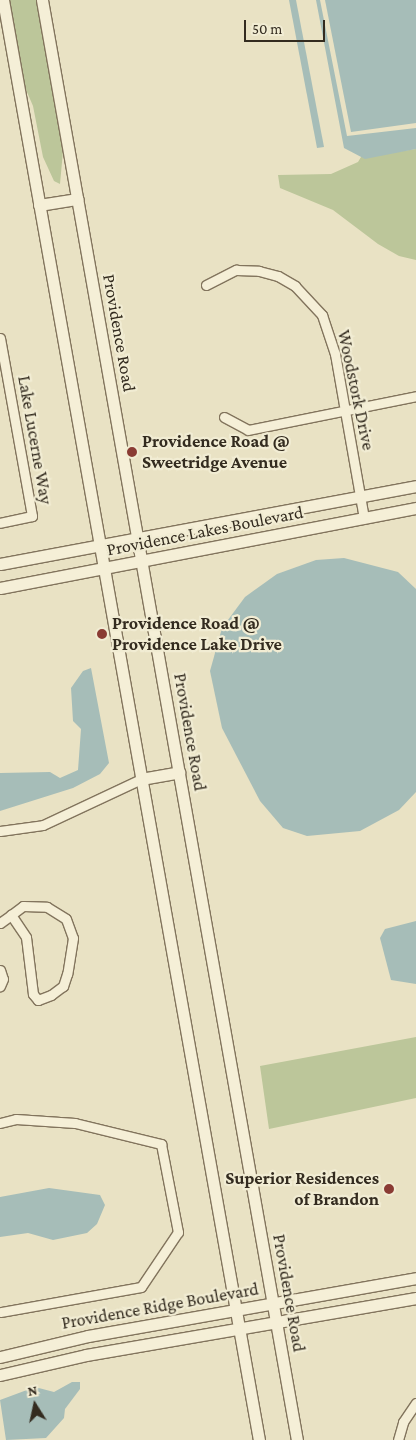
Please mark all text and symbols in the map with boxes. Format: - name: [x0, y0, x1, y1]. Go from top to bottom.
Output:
- scale bar: [246, 10, 327, 42]
- text: 50 m: [252, 21, 282, 37]
- street label: Providence Road: [98, 272, 140, 394]
- street label: Woodstork Drive: [333, 328, 379, 452]
- street label: Lake Lucerne Way: [13, 374, 57, 506]
- place label: Providence Road @ Sweetridge Avenue: [142, 431, 290, 474]
- marker: Providence Road @ Sweetridge Avenue: [126, 446, 138, 458]
- street label: Providence Lakes Boulevard: [105, 501, 305, 561]
- place label: Providence Road @ Providence Lake Drive: [112, 613, 282, 656]
- marker: Providence Road @ Providence Lake Drive: [96, 628, 108, 640]
- street label: Providence Road: [169, 671, 211, 793]
- place label: Superior Residences of Brandon: [225, 1168, 379, 1210]
- marker: Superior Residences of Brandon: [383, 1183, 395, 1195]
- street label: Providence Road: [268, 1232, 310, 1354]
- street label: Providence Ridge Boulevard: [60, 1278, 260, 1334]
- north arrow: [10, 1380, 60, 1430]
- text: N: [26, 1382, 38, 1399]

